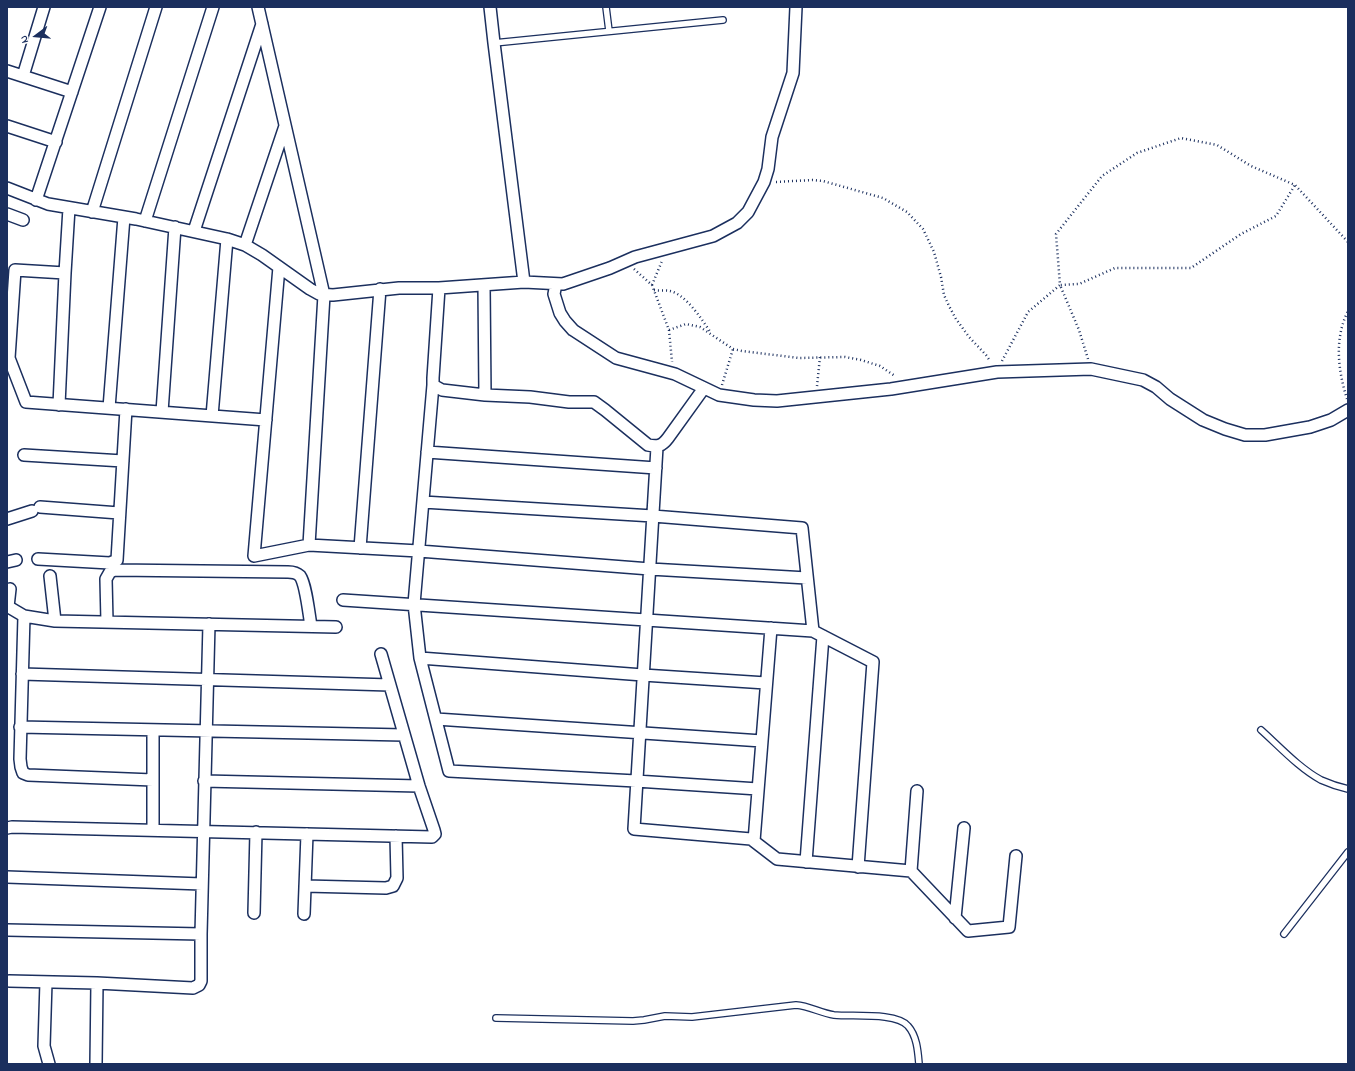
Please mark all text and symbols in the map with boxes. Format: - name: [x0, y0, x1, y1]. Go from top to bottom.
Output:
- north arrow: [16, 16, 56, 56]
- text: N: [16, 34, 33, 45]

